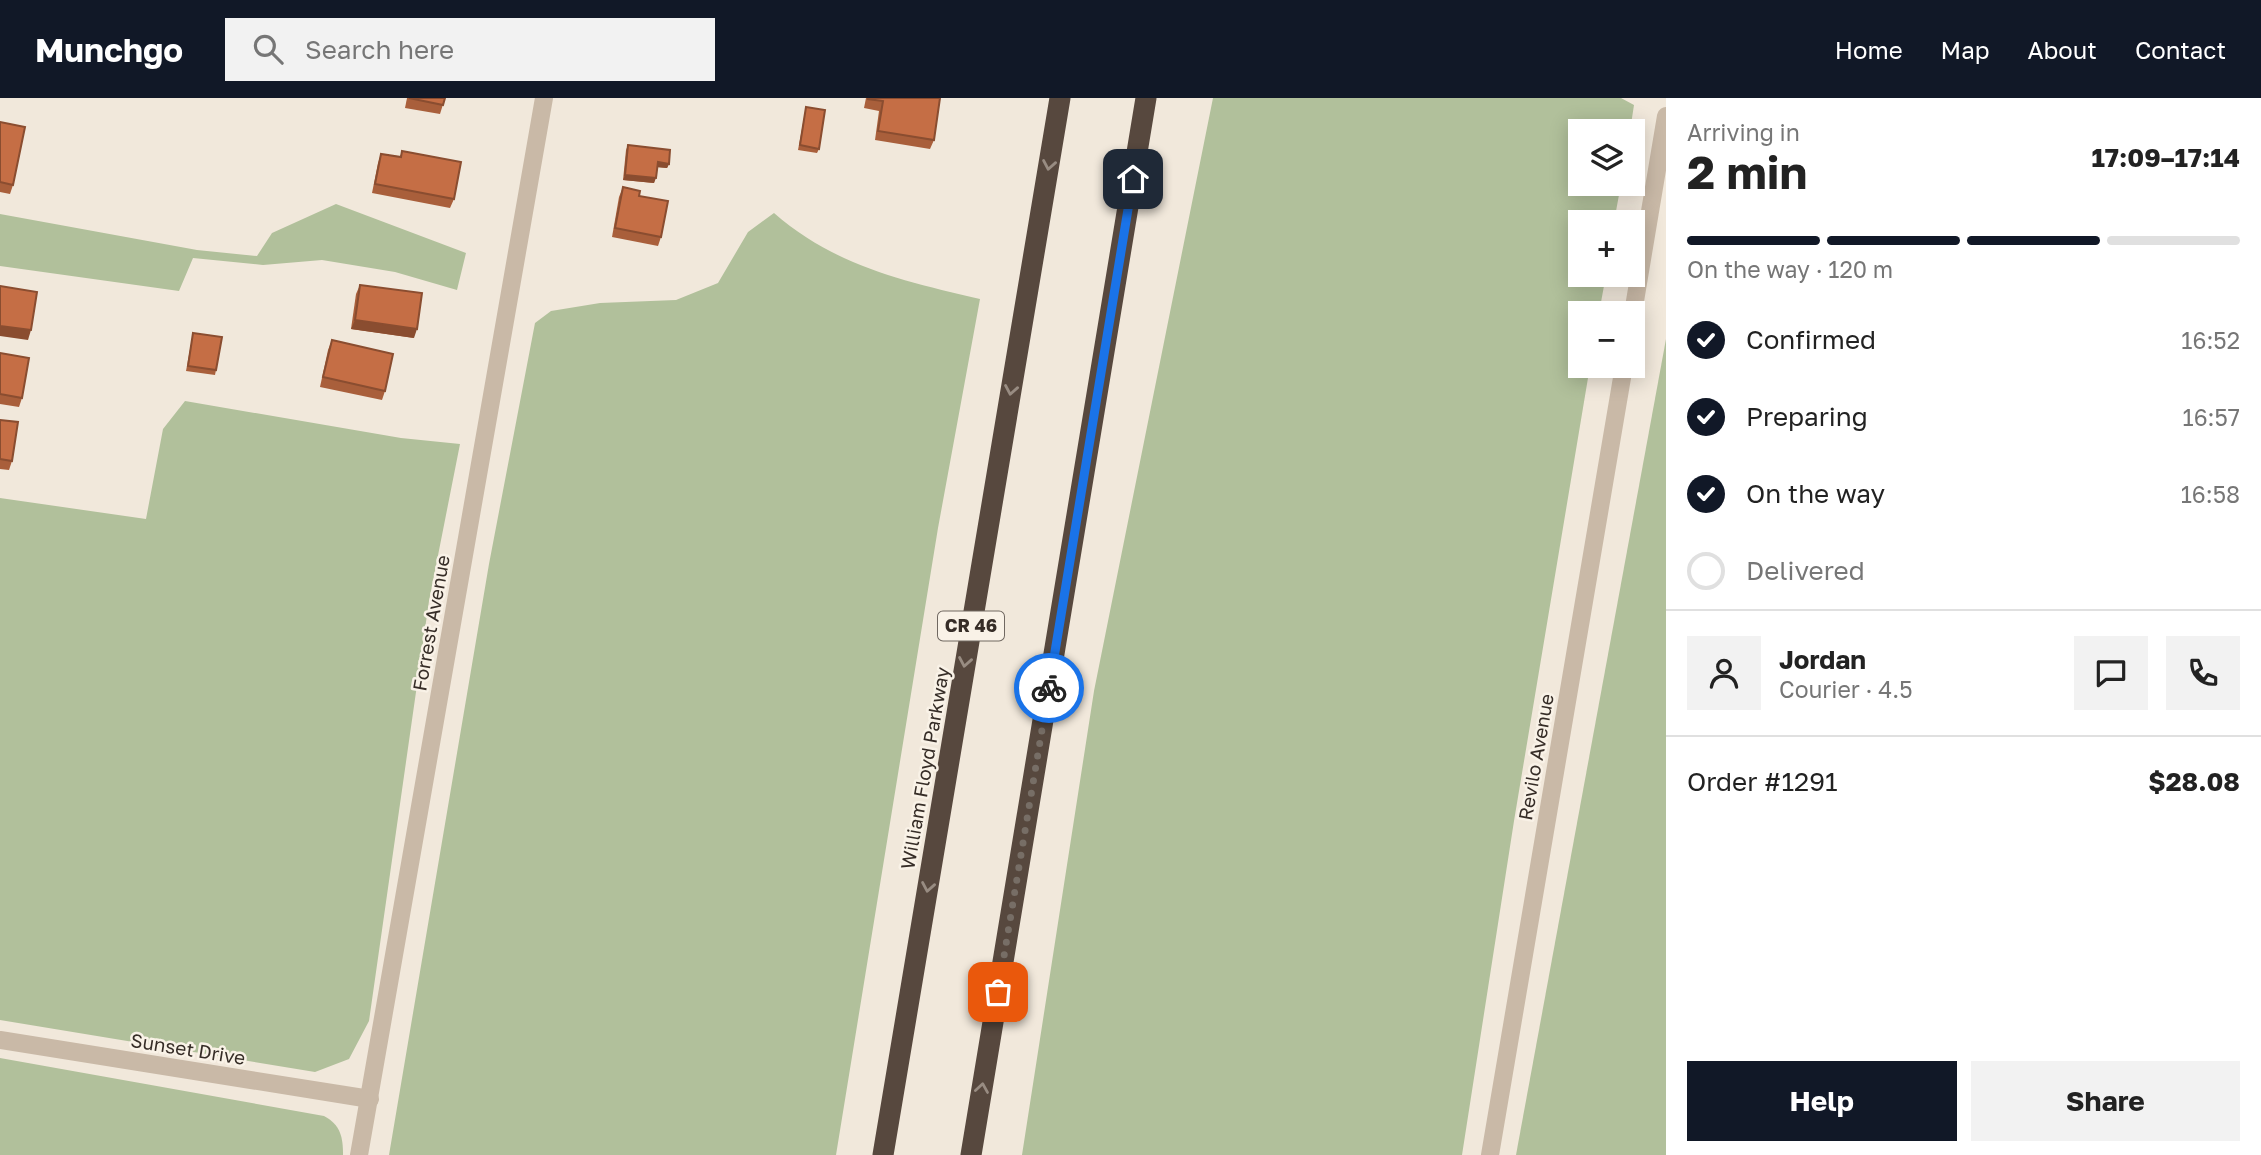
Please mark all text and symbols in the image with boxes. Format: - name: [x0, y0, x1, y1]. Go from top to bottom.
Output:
- search box: [225, 18, 715, 81]
- text: Munchgo: [35, 30, 183, 69]
- icon: search: [249, 30, 287, 68]
- text: Search here: [305, 34, 454, 65]
- text: Home: [1835, 35, 1903, 64]
- text: Map: [1941, 35, 1990, 64]
- text: About: [2028, 35, 2097, 64]
- text: Contact: [2135, 35, 2226, 64]
- text: Arriving in: [1687, 118, 1800, 146]
- map controls: [1568, 119, 1645, 378]
- button: layers: [1568, 119, 1645, 196]
- text: 17:09–17:14: [2091, 142, 2240, 173]
- text: 2 min: [1687, 144, 1807, 199]
- pin: [1103, 149, 1163, 209]
- one-way arrow: [1042, 159, 1057, 171]
- icon: home: [1114, 160, 1152, 198]
- button: +: [1568, 210, 1645, 287]
- text: On the way · 120 m: [1687, 255, 1893, 283]
- button: −: [1568, 301, 1645, 378]
- icon: check: [1687, 321, 1725, 359]
- text: Confirmed: [1746, 324, 1876, 355]
- text: 16:52: [2181, 326, 2240, 354]
- one-way arrow: [1004, 384, 1019, 396]
- icon: check: [1687, 398, 1725, 436]
- text: Preparing: [1746, 401, 1868, 432]
- text: 16:57: [2183, 403, 2240, 431]
- icon: check: [1687, 475, 1725, 513]
- text: On the way: [1746, 478, 1885, 509]
- text: 16:58: [2181, 480, 2240, 508]
- street label: Forrest Avenue: [407, 553, 454, 693]
- text: Delivered: [1746, 555, 1865, 586]
- road number: CR 46: [938, 612, 1004, 640]
- button: person: [1687, 636, 1761, 710]
- button: chat: [2074, 636, 2148, 710]
- button: phone: [2166, 636, 2240, 710]
- text: Jordan: [1779, 644, 1866, 675]
- courier: [1014, 653, 1084, 723]
- one-way arrow: [958, 656, 973, 668]
- street label: William Floyd Parkway: [895, 665, 954, 871]
- icon: bike: [1030, 669, 1068, 707]
- text: Courier · 4.5: [1779, 675, 1912, 703]
- street label: Revilo Avenue: [1513, 692, 1558, 822]
- text: Order #1291: [1687, 766, 1838, 797]
- text: $28.08: [2148, 766, 2240, 797]
- one-way arrow: [921, 881, 936, 893]
- pin: [968, 962, 1028, 1022]
- icon: bag: [979, 973, 1017, 1011]
- street label: Sunset Drive: [129, 1028, 247, 1069]
- button: Help: [1687, 1061, 1957, 1141]
- button: Share: [1971, 1061, 2240, 1141]
- one-way arrow: [974, 1082, 989, 1094]

